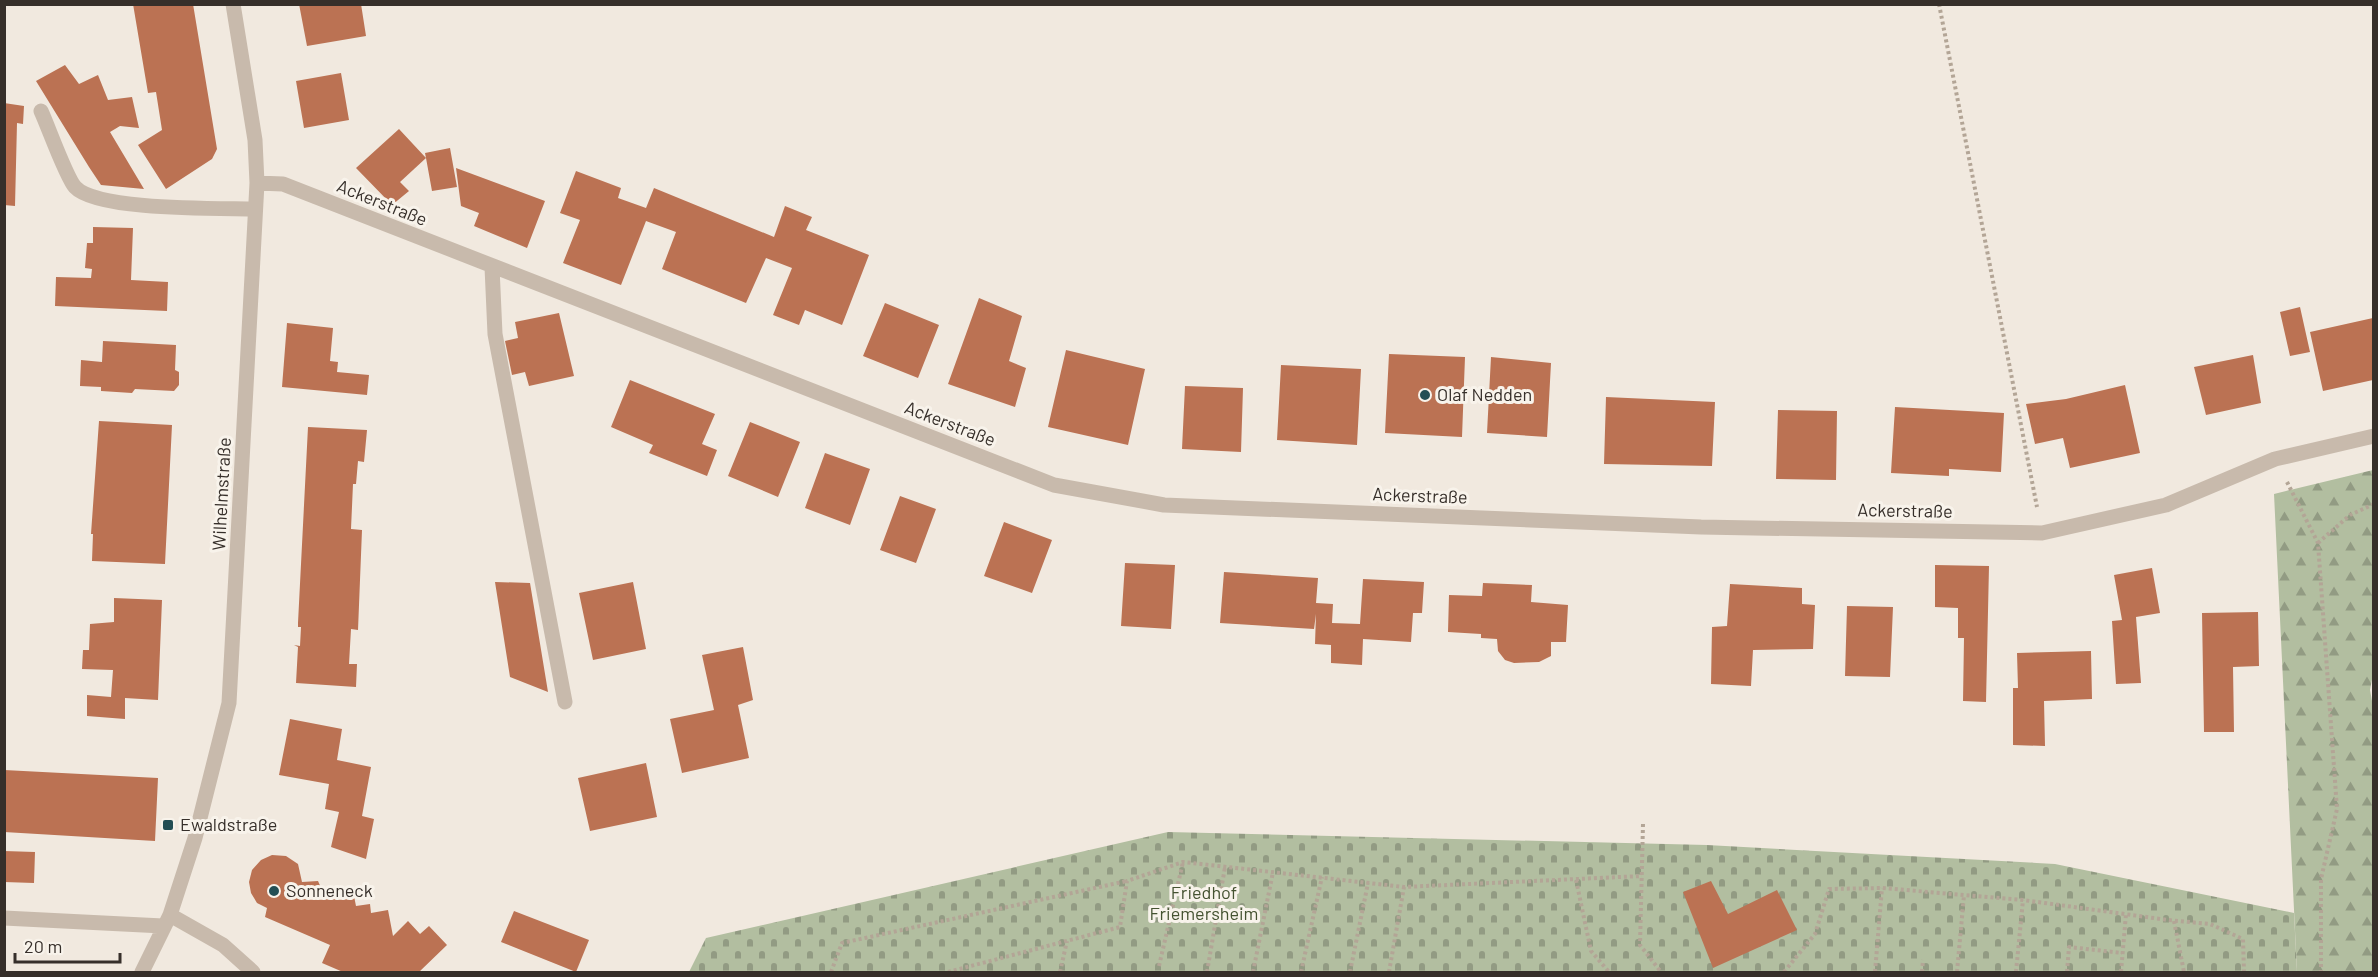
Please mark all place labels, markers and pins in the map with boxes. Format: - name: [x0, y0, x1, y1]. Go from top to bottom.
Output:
- place label: Olaf Nedden: [1437, 383, 1532, 405]
- marker: Olaf Nedden: [1418, 388, 1432, 402]
- place label: Ewaldstraße: [180, 813, 277, 835]
- marker: Ewaldstraße: [161, 818, 175, 832]
- place label: Sonneneck: [286, 879, 373, 901]
- marker: Sonneneck: [267, 884, 281, 898]

